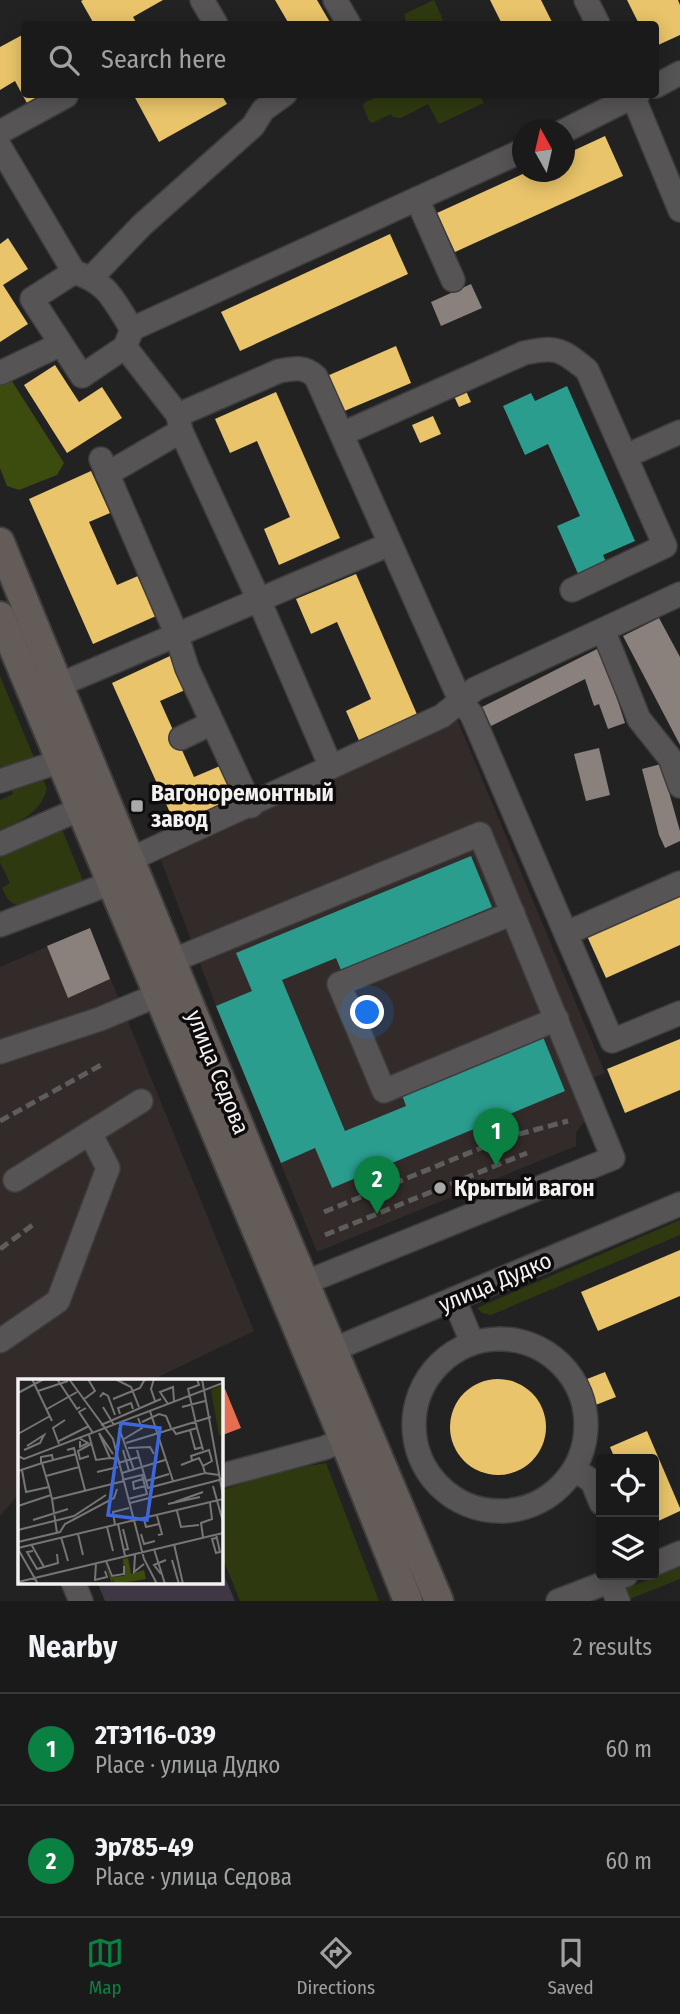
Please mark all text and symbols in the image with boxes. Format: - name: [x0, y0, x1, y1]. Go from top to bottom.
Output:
- search box: [21, 21, 659, 98]
- icon: search: [45, 41, 83, 79]
- text: Search here: [101, 44, 226, 75]
- north arrow: [512, 119, 575, 182]
- place label: Вагоноремонтный завод: [151, 779, 334, 833]
- marker: Вагоноремонтный завод: [129, 798, 145, 814]
- your location: [350, 995, 384, 1029]
- street label: улица Седова: [180, 1006, 256, 1138]
- pin: 1: [473, 1108, 519, 1166]
- pin: 2: [354, 1156, 400, 1214]
- place label: Крытый вагон: [454, 1174, 594, 1202]
- marker: Крытый вагон: [432, 1180, 448, 1196]
- street label: улица Дудко: [434, 1246, 556, 1318]
- inset map: [18, 1379, 222, 1584]
- map controls: [596, 1454, 659, 1580]
- button: locate: [596, 1454, 659, 1517]
- button: layers: [596, 1517, 659, 1580]
- text: Nearby: [28, 1629, 117, 1665]
- text: 2 results: [572, 1633, 652, 1661]
- text: 2ТЭ116-039: [95, 1720, 216, 1751]
- text: 1: [46, 1735, 56, 1763]
- text: 60 m: [606, 1735, 652, 1763]
- text: Place · улица Дудко: [95, 1751, 280, 1779]
- text: Эр785-49: [95, 1832, 194, 1863]
- text: 2: [46, 1847, 56, 1875]
- text: 60 m: [606, 1847, 652, 1875]
- text: Place · улица Седова: [95, 1863, 292, 1891]
- tab: Map: [86, 1934, 124, 1999]
- tab: Directions: [296, 1934, 375, 1999]
- tab: Saved: [547, 1934, 594, 1999]

